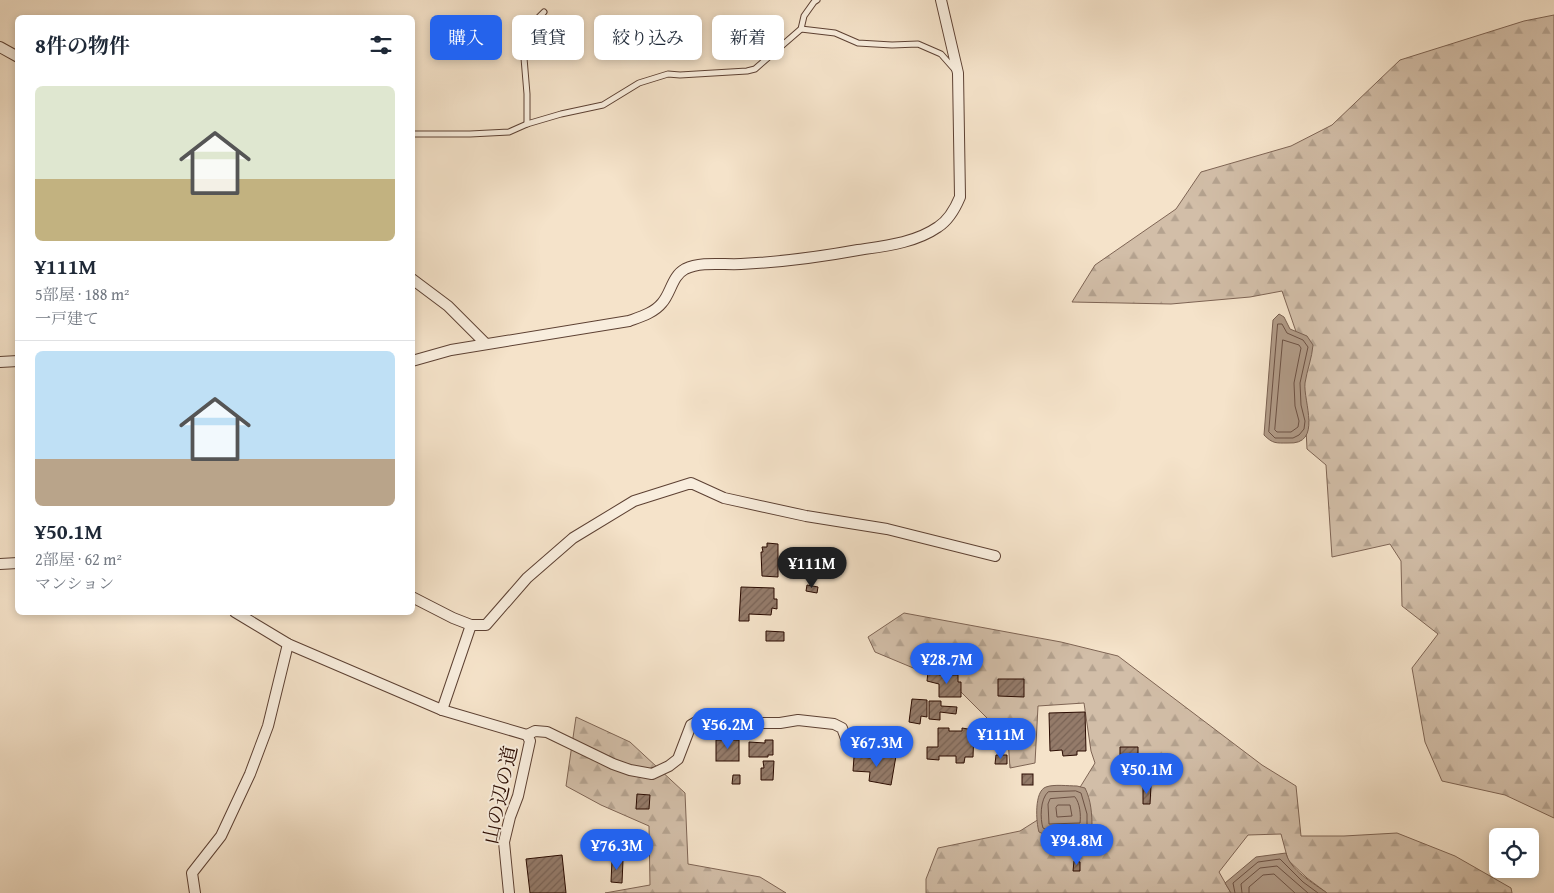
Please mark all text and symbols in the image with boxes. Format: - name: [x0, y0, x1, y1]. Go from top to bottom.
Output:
- chip: 購入: [430, 15, 502, 60]
- chip: 賃貸: [512, 15, 584, 60]
- chip: 絞り込み: [594, 15, 702, 60]
- chip: 新着: [712, 15, 784, 60]
- text: 8件の物件: [35, 30, 130, 61]
- icon: filters: [367, 31, 395, 59]
- icon: home: [170, 118, 260, 208]
- text: ¥111M: [35, 251, 97, 282]
- text: 5部屋 · 188 m²: [35, 282, 130, 306]
- text: 一戸建て: [35, 306, 99, 330]
- icon: home: [170, 384, 260, 474]
- text: ¥50.1M: [35, 516, 103, 547]
- pin: ¥111M: [777, 546, 847, 589]
- text: 2部屋 · 62 m²: [35, 547, 122, 571]
- text: ¥111M: [789, 551, 835, 575]
- text: マンション: [35, 571, 114, 595]
- pin: ¥28.7M: [906, 642, 988, 685]
- text: ¥28.7M: [921, 647, 973, 671]
- pin: ¥56.2M: [687, 708, 769, 750]
- text: ¥56.2M: [702, 712, 754, 736]
- pin: ¥111M: [966, 718, 1036, 760]
- text: ¥111M: [978, 722, 1024, 746]
- pin: ¥67.3M: [836, 726, 918, 768]
- text: ¥67.3M: [851, 730, 903, 754]
- street label: 山の辺の道: [475, 743, 524, 847]
- pin: ¥50.1M: [1106, 752, 1188, 795]
- text: ¥50.1M: [1121, 757, 1173, 781]
- pin: ¥94.8M: [1036, 824, 1118, 866]
- pin: ¥76.3M: [576, 828, 658, 871]
- text: ¥94.8M: [1051, 828, 1103, 852]
- map controls: [1489, 828, 1539, 878]
- button: locate: [1489, 828, 1539, 878]
- text: ¥76.3M: [591, 833, 643, 857]

